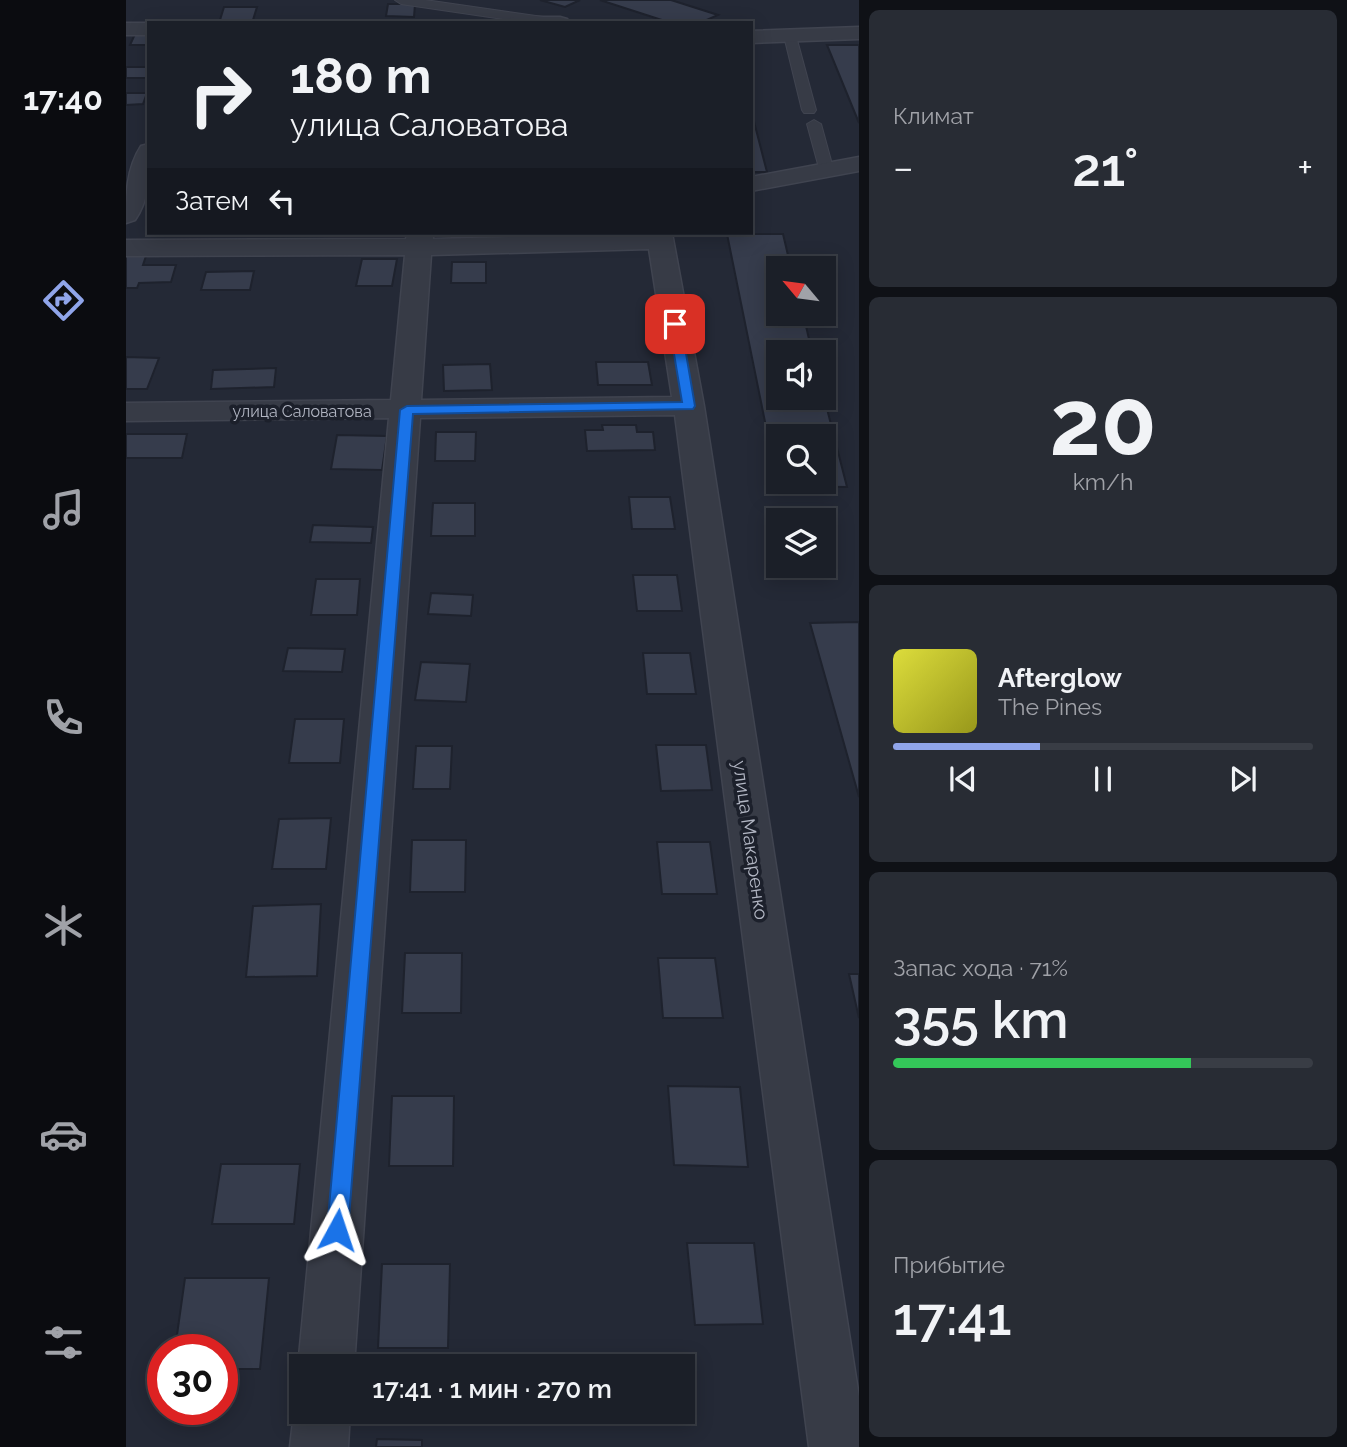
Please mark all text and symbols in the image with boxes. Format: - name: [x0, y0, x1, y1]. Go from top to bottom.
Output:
- text: 180 m: [290, 47, 431, 104]
- icon: right: [175, 49, 266, 140]
- text: 17:40: [23, 80, 103, 117]
- text: Климат: [893, 102, 974, 129]
- text: улица Саловатова: [290, 106, 568, 143]
- text: 21°: [1072, 137, 1139, 198]
- text: −: [893, 145, 913, 190]
- text: +: [1297, 145, 1313, 190]
- icon: left: [263, 182, 301, 220]
- text: Затем: [175, 186, 249, 216]
- north arrow: [766, 256, 836, 326]
- map controls: [766, 256, 836, 578]
- icon: directions: [39, 276, 88, 325]
- pin: [645, 294, 705, 354]
- icon: arrive: [656, 305, 694, 343]
- button: sound: [766, 340, 836, 410]
- text: 20: [1049, 369, 1157, 476]
- street label: улица Саловатова: [232, 402, 372, 421]
- button: search: [766, 424, 836, 494]
- text: km/h: [1073, 468, 1133, 495]
- icon: music: [39, 485, 88, 534]
- button: layers: [766, 508, 836, 578]
- text: Afterglow: [998, 663, 1122, 693]
- icon: phone: [39, 693, 88, 742]
- text: The Pines: [998, 693, 1102, 720]
- street label: улица Макаренко: [729, 759, 773, 921]
- icon: previous: [944, 760, 982, 798]
- icon: pause: [1084, 760, 1122, 798]
- icon: next: [1224, 760, 1262, 798]
- icon: climate: [39, 901, 88, 950]
- text: Запас хода · 71%: [893, 954, 1068, 981]
- text: 355 km: [893, 989, 1068, 1050]
- icon: car: [39, 1110, 88, 1159]
- position arrow: [300, 1193, 374, 1267]
- text: Прибытие: [893, 1251, 1005, 1278]
- text: 17:41: [893, 1286, 1011, 1347]
- icon: filters: [39, 1318, 88, 1367]
- speed limit sign: 30: [147, 1334, 238, 1425]
- text: 17:41 · 1 мин · 270 m: [372, 1374, 612, 1404]

